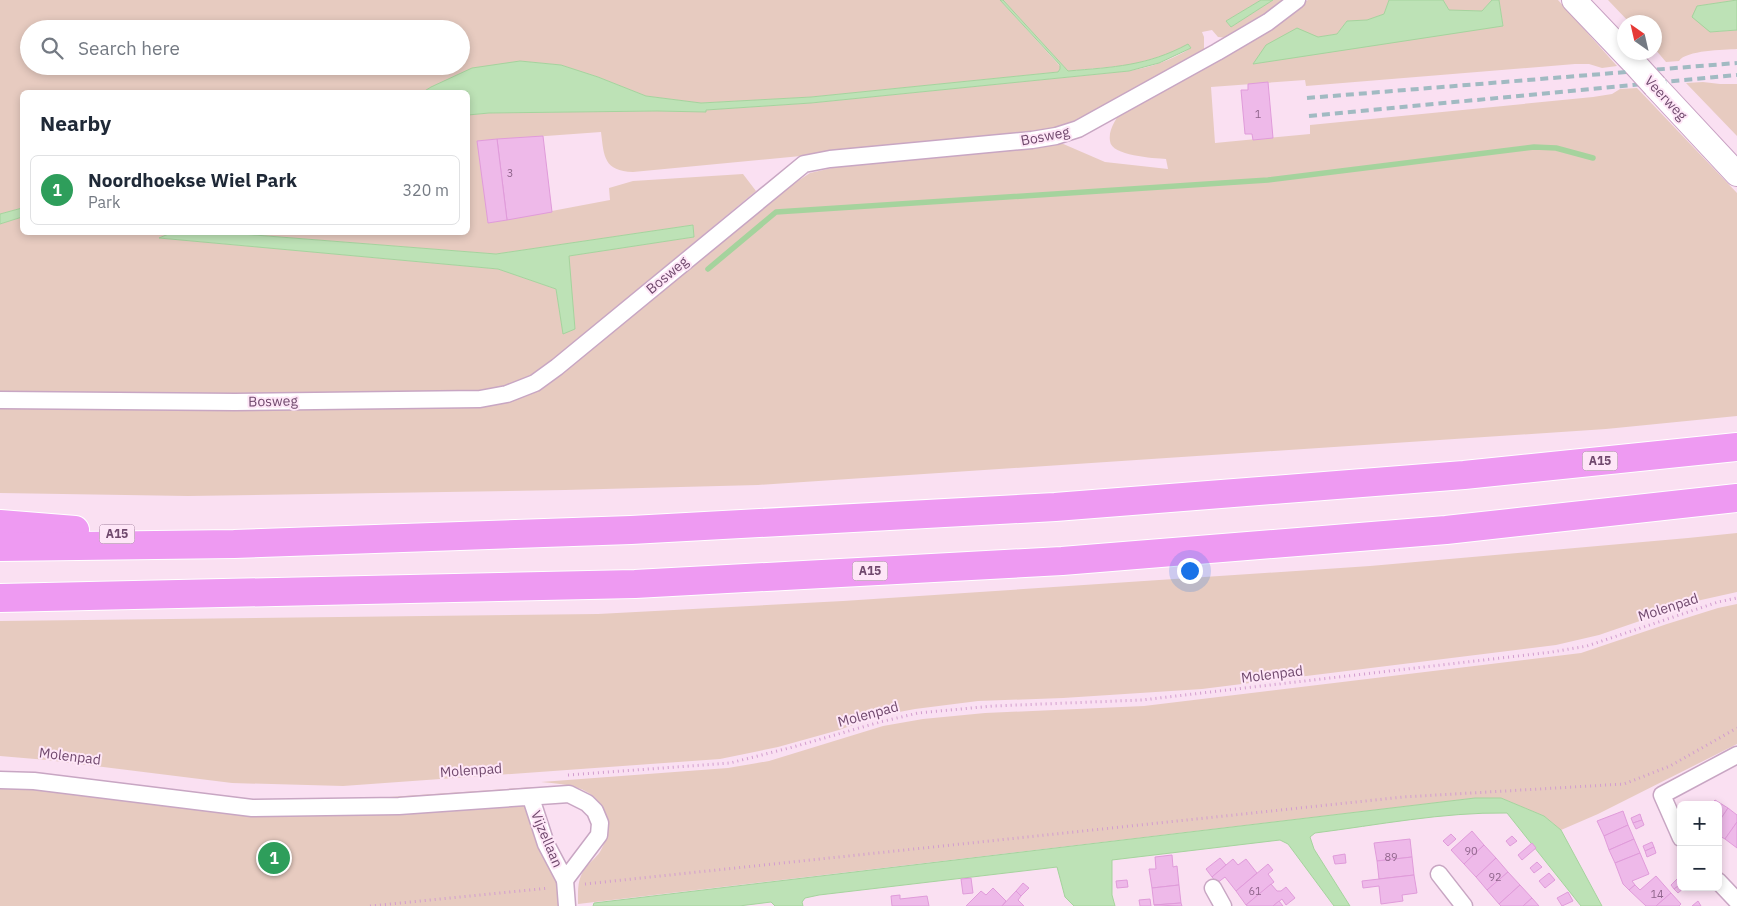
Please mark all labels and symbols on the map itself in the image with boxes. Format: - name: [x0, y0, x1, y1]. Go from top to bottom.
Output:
- north arrow: [1617, 15, 1662, 60]
- street label: Veerweg: [1641, 72, 1692, 124]
- house number: 1: [1255, 107, 1262, 121]
- street label: Bosweg: [1019, 122, 1072, 150]
- house number: 3: [507, 166, 513, 180]
- street label: Bosweg: [642, 252, 692, 298]
- street label: Bosweg: [248, 392, 298, 410]
- road number: A15: [1582, 452, 1618, 471]
- road number: A15: [100, 524, 134, 544]
- your location: [1177, 558, 1203, 584]
- road number: A15: [852, 562, 888, 580]
- street label: Molenpad: [1636, 589, 1700, 625]
- street label: Molenpad: [1240, 661, 1304, 687]
- street label: Molenpad: [836, 697, 900, 731]
- street label: Molenpad: [38, 743, 102, 769]
- street label: Molenpad: [439, 759, 503, 781]
- street label: Vijzellaan: [527, 808, 567, 870]
- pin: 1: [258, 839, 290, 877]
- house number: 90: [1464, 844, 1478, 858]
- house number: 89: [1384, 850, 1398, 864]
- house number: 92: [1488, 870, 1502, 884]
- house number: 61: [1248, 884, 1262, 898]
- house number: 14: [1650, 887, 1664, 901]

